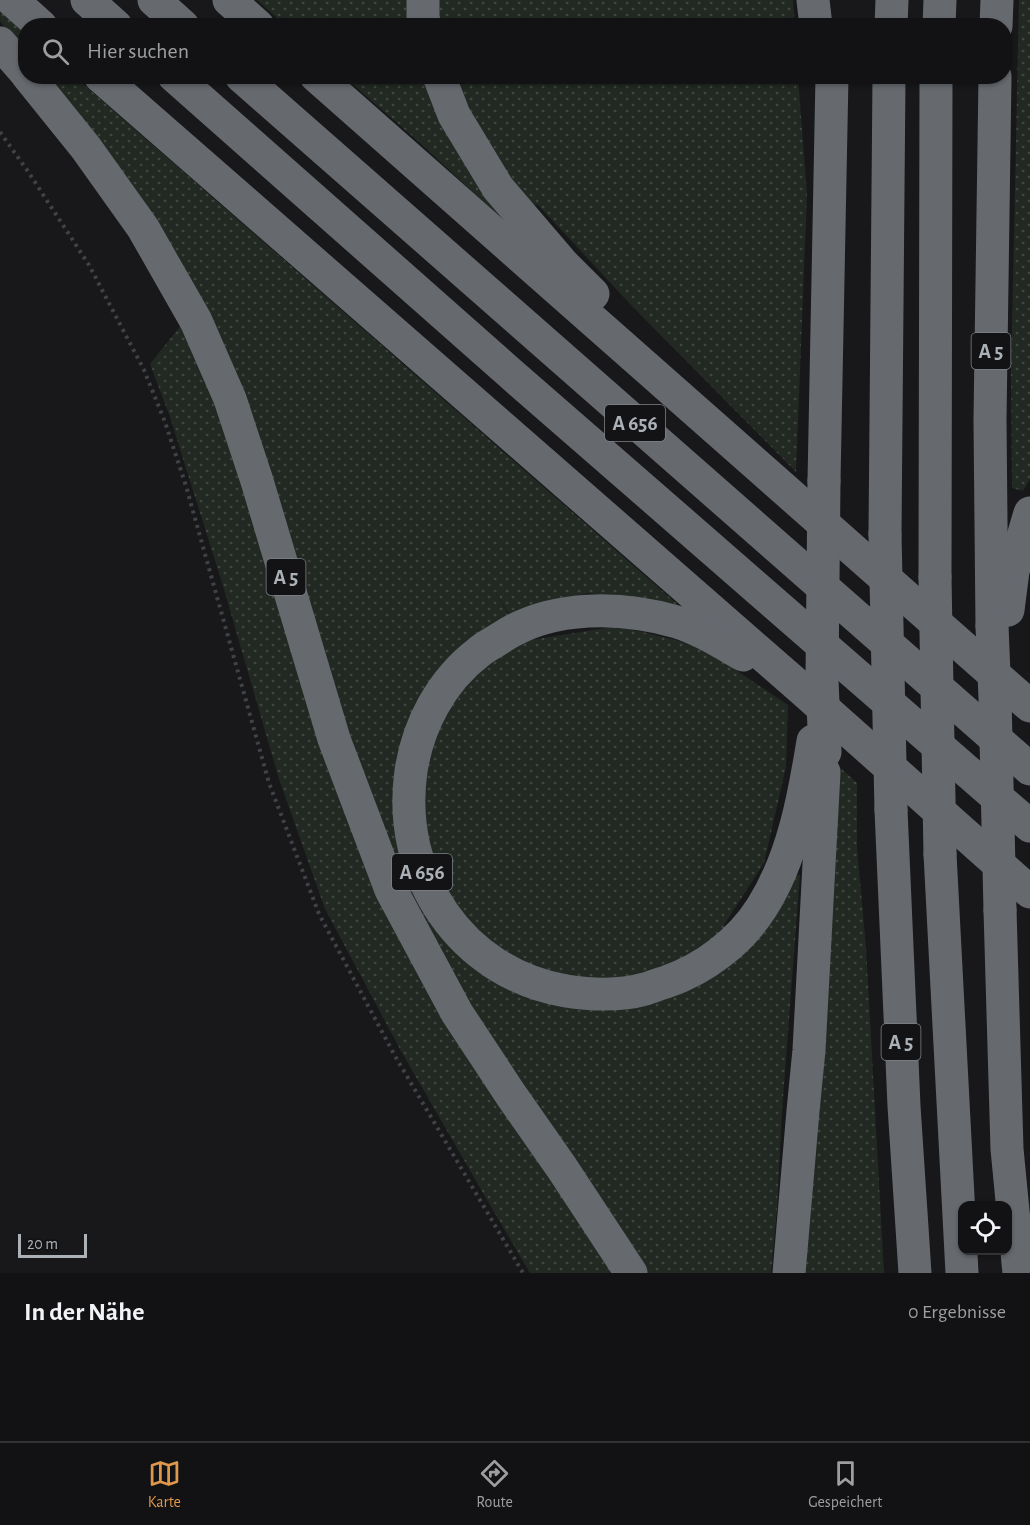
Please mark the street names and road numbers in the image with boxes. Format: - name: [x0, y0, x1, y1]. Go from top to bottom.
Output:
- road number: A 5: [972, 333, 1010, 369]
- road number: A 656: [605, 405, 665, 441]
- road number: A 5: [266, 559, 306, 595]
- road number: A 656: [392, 854, 452, 890]
- road number: A 5: [882, 1024, 920, 1060]

